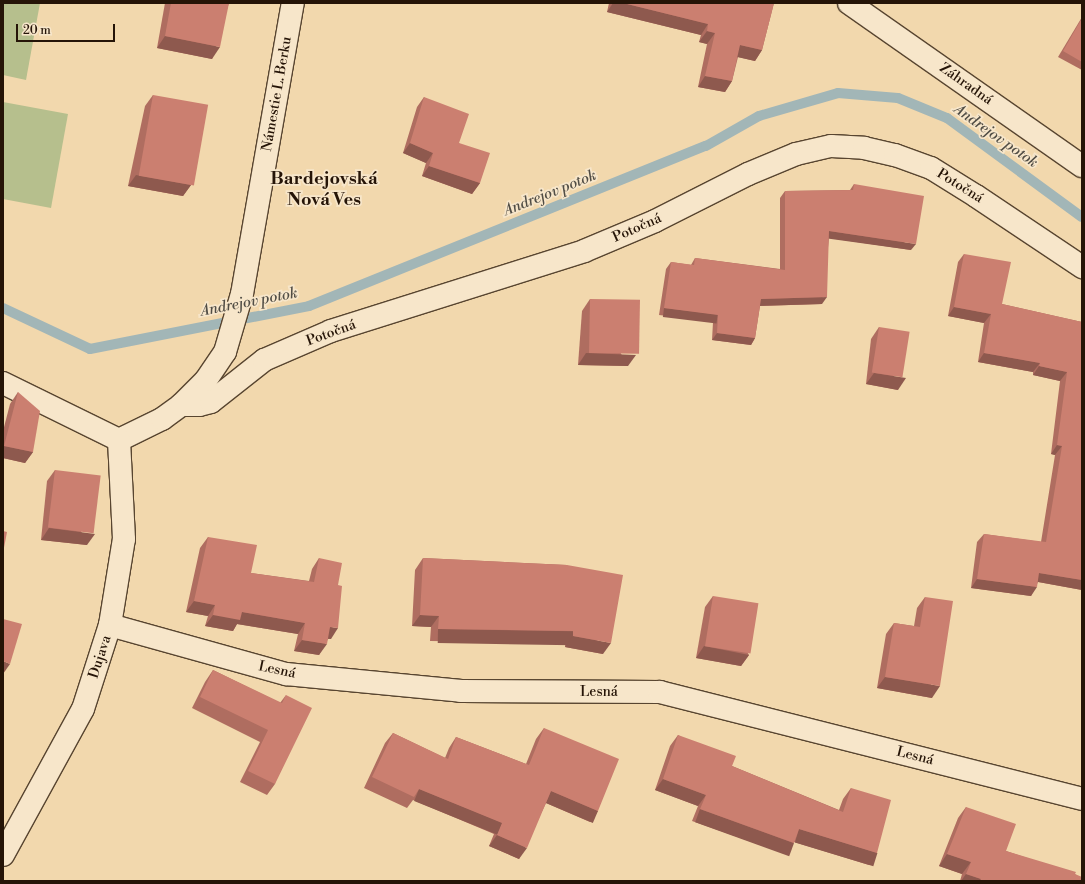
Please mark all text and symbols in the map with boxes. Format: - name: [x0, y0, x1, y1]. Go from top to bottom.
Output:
- scale bar: [18, 16, 117, 42]
- text: 20 m: [23, 23, 51, 38]
- street label: Námestie L. Berku: [259, 35, 295, 153]
- street label: Záhradná: [936, 60, 996, 108]
- water label: Andrejov potok: [951, 100, 1041, 172]
- street label: Potočná: [934, 165, 986, 207]
- water label: Andrejov potok: [501, 166, 599, 220]
- district label: Bardejovská Nová Ves: [270, 169, 378, 212]
- street label: Potočná: [610, 210, 664, 246]
- water label: Andrejov potok: [199, 284, 299, 320]
- street label: Potočná: [304, 316, 358, 350]
- street label: Dujava: [85, 633, 115, 681]
- street label: Lesná: [257, 658, 297, 682]
- street label: Lesná: [580, 684, 618, 700]
- street label: Lesná: [895, 743, 935, 769]

